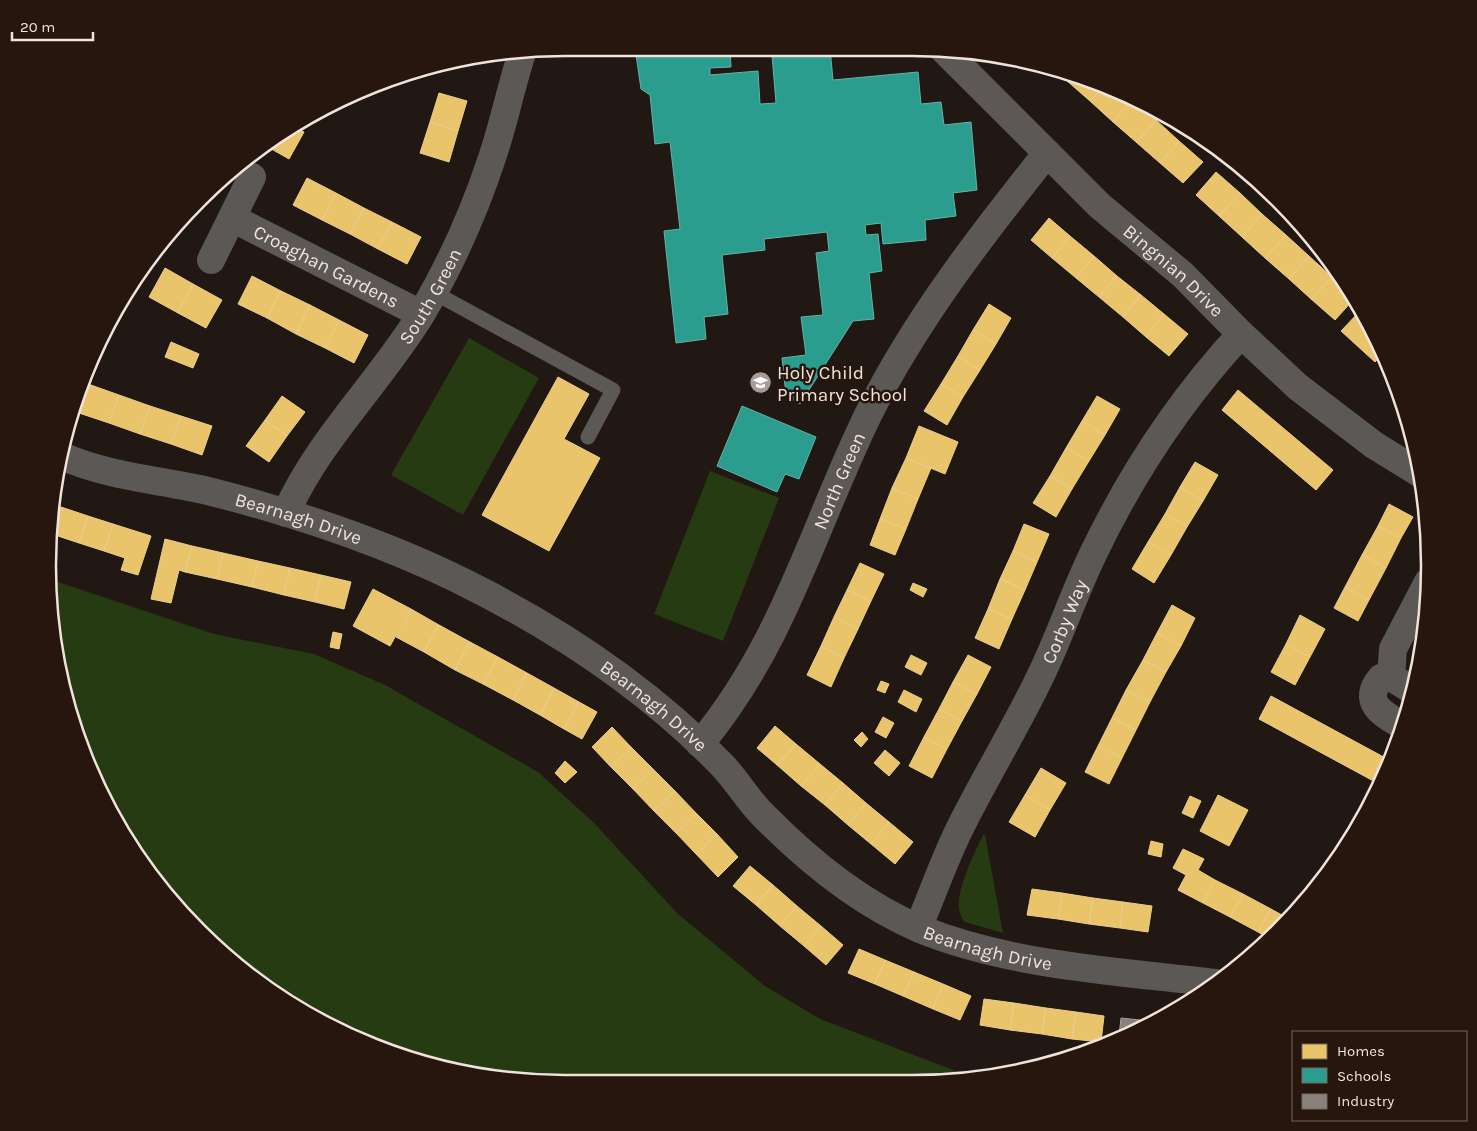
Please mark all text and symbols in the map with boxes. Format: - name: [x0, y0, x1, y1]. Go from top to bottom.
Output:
- scale bar: [12, 10, 94, 42]
- text: 20 m: [20, 18, 55, 36]
- street label: Bingnian Drive: [1119, 220, 1228, 322]
- street label: Croaghan Gardens: [250, 221, 402, 313]
- street label: South Green: [395, 245, 466, 349]
- place label: Holy Child Primary School: [777, 362, 907, 406]
- school or university icon: Holy Child Primary School: [749, 371, 773, 395]
- street label: North Green: [809, 429, 870, 533]
- street label: Bearnagh Drive: [232, 489, 365, 549]
- street label: Corby Way: [1038, 576, 1092, 667]
- street label: Bearnagh Drive: [596, 656, 712, 756]
- street label: Bearnagh Drive: [920, 921, 1054, 975]
- legend: [1292, 1031, 1467, 1121]
- text: Homes: [1337, 1042, 1385, 1060]
- text: Schools: [1337, 1067, 1391, 1085]
- text: Industry: [1337, 1092, 1394, 1110]

